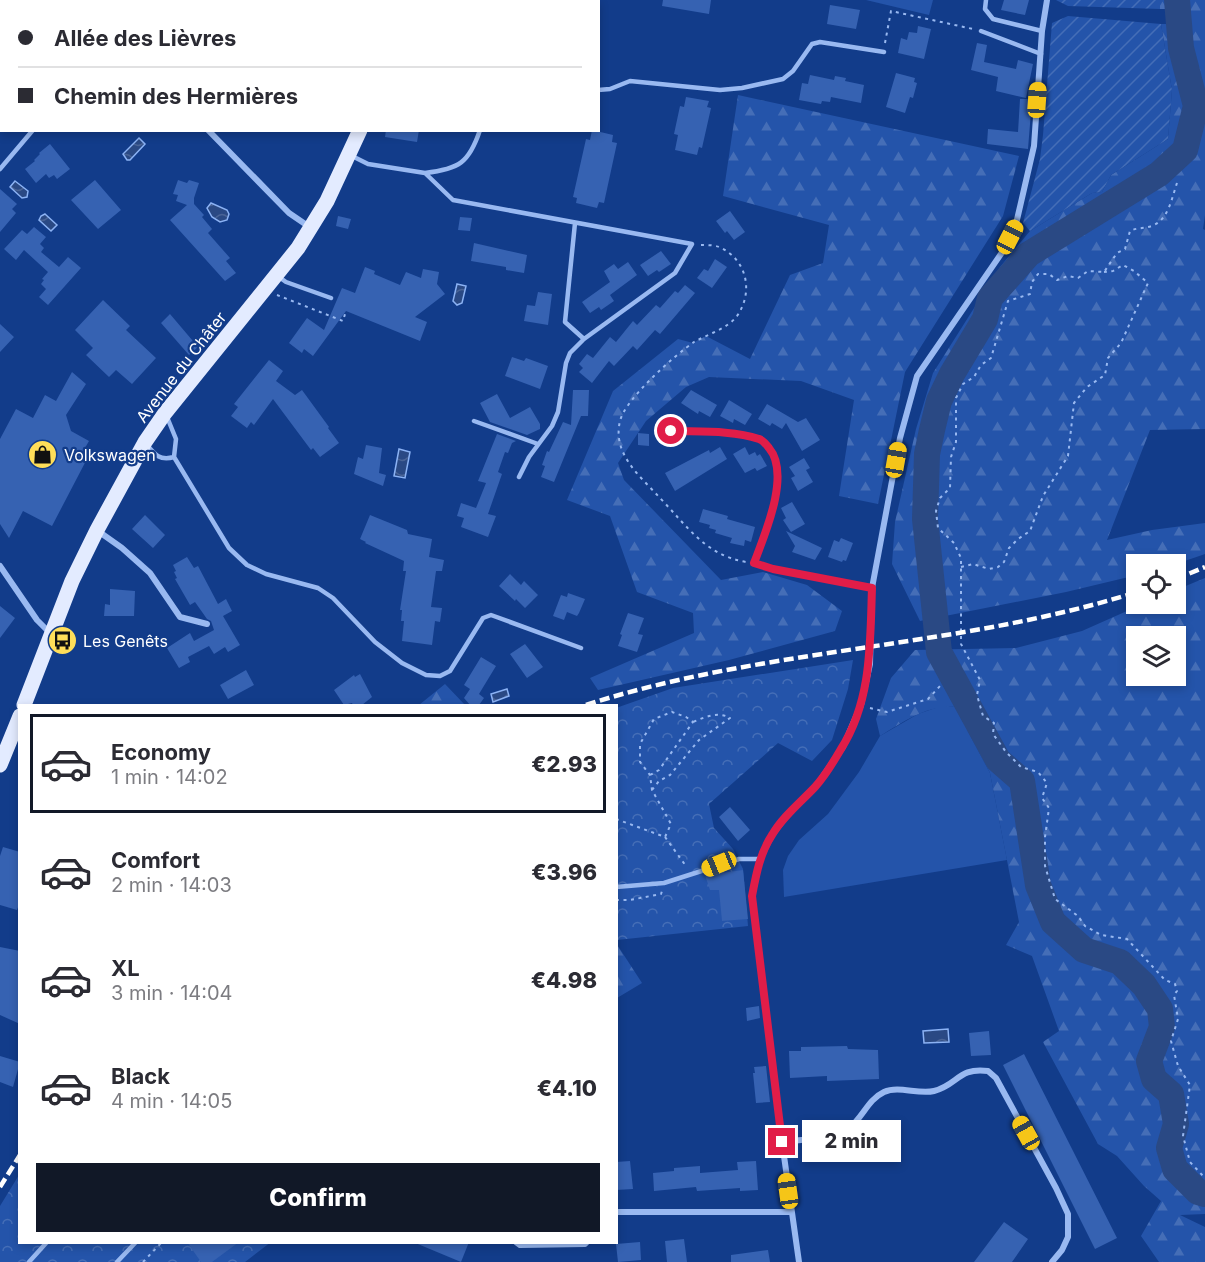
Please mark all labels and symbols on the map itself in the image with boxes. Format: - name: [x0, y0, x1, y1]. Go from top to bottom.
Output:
- car: [1027, 81, 1047, 119]
- car: [994, 217, 1026, 257]
- street label: Avenue du Châter: [132, 308, 230, 426]
- route start: [657, 417, 684, 444]
- shop icon: Volkswagen: [27, 439, 59, 471]
- car: [884, 441, 908, 479]
- place label: Volkswagen: [64, 445, 156, 465]
- bus stop icon: Les Genêts: [46, 625, 78, 657]
- place label: Les Genêts: [83, 631, 168, 651]
- car: [699, 849, 739, 879]
- car: [1009, 1113, 1043, 1153]
- callout: 2 min: [803, 1121, 902, 1163]
- route end: [768, 1128, 795, 1155]
- car: [777, 1172, 799, 1210]

